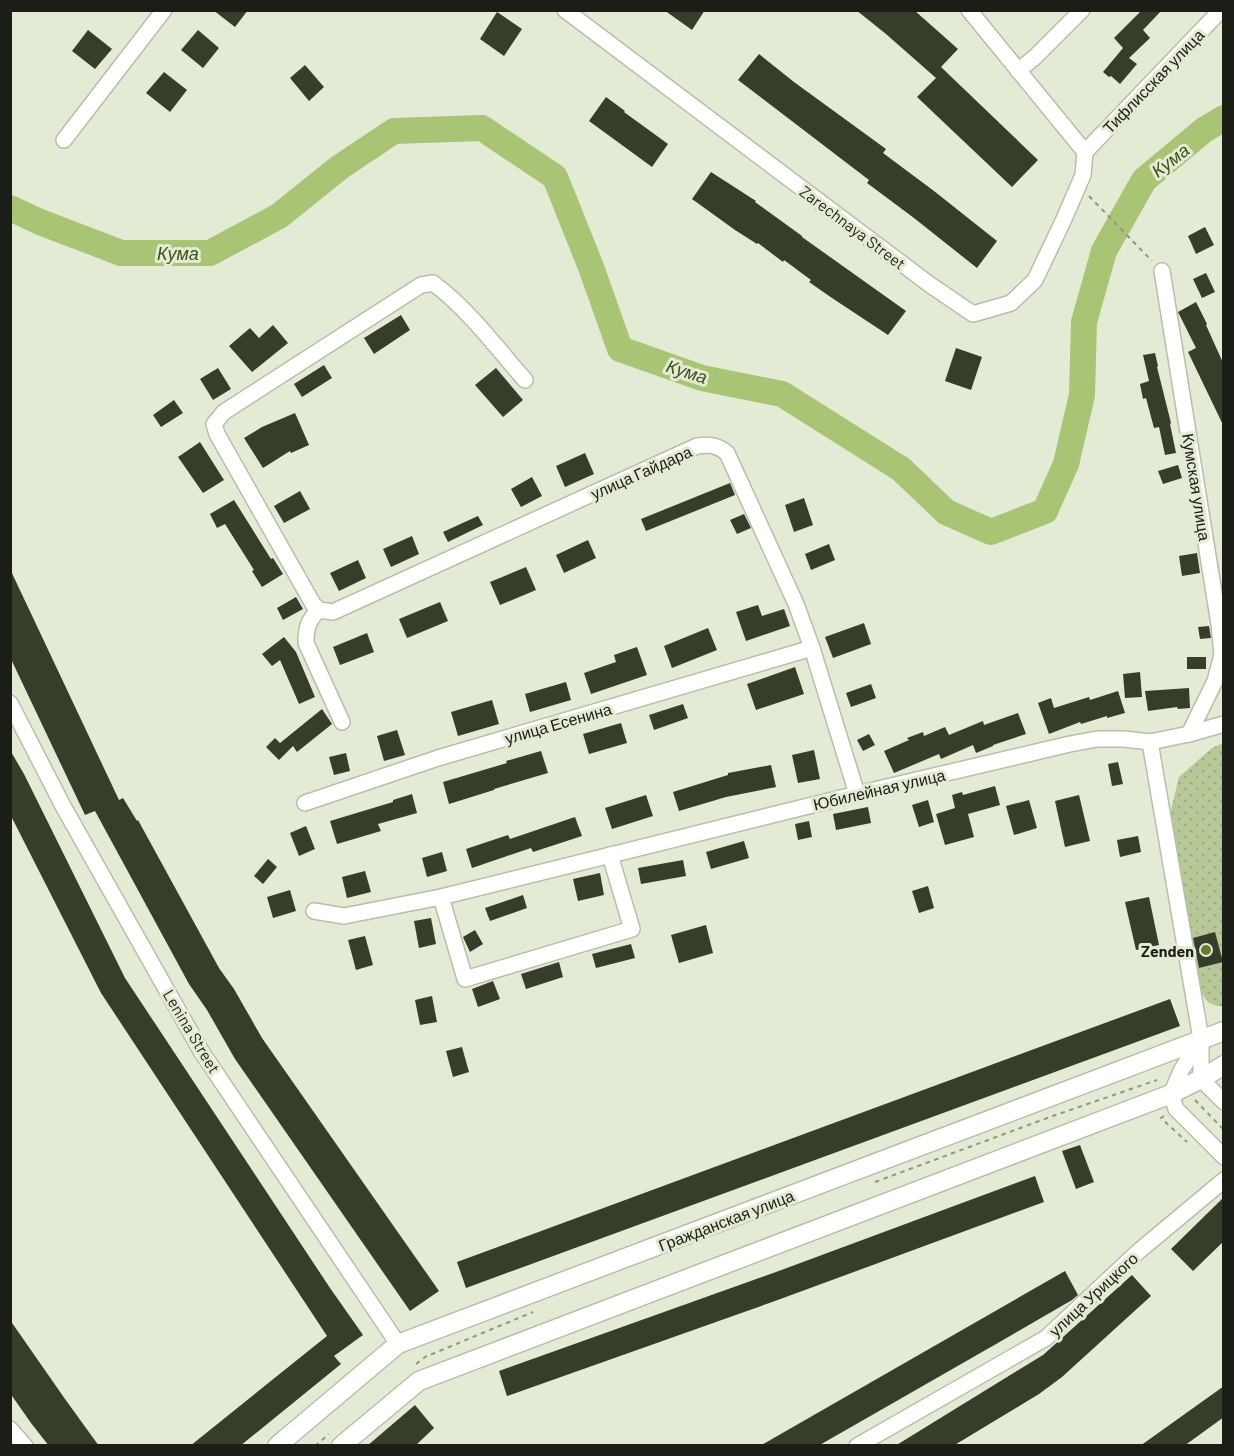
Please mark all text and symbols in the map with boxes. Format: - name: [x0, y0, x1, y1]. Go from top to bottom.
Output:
- street label: Тифлисская улица: [1099, 25, 1208, 137]
- water label: Кума: [1147, 138, 1193, 182]
- street label: Zarechnaya Street: [797, 181, 909, 273]
- water label: Кума: [157, 242, 199, 264]
- water label: Кума: [664, 354, 710, 388]
- street label: Кумская улица: [1179, 432, 1215, 542]
- street label: улица Гайдара: [587, 441, 695, 503]
- street label: улица Есенина: [502, 699, 614, 747]
- street label: Юбилейная улица: [811, 765, 947, 813]
- place label: Zenden: [1141, 941, 1194, 960]
- marker: Zenden: [1199, 943, 1213, 957]
- street label: Lenina Street: [160, 986, 224, 1076]
- street label: Гражданская улица: [656, 1185, 796, 1255]
- street label: улица Урицкого: [1045, 1248, 1141, 1340]

